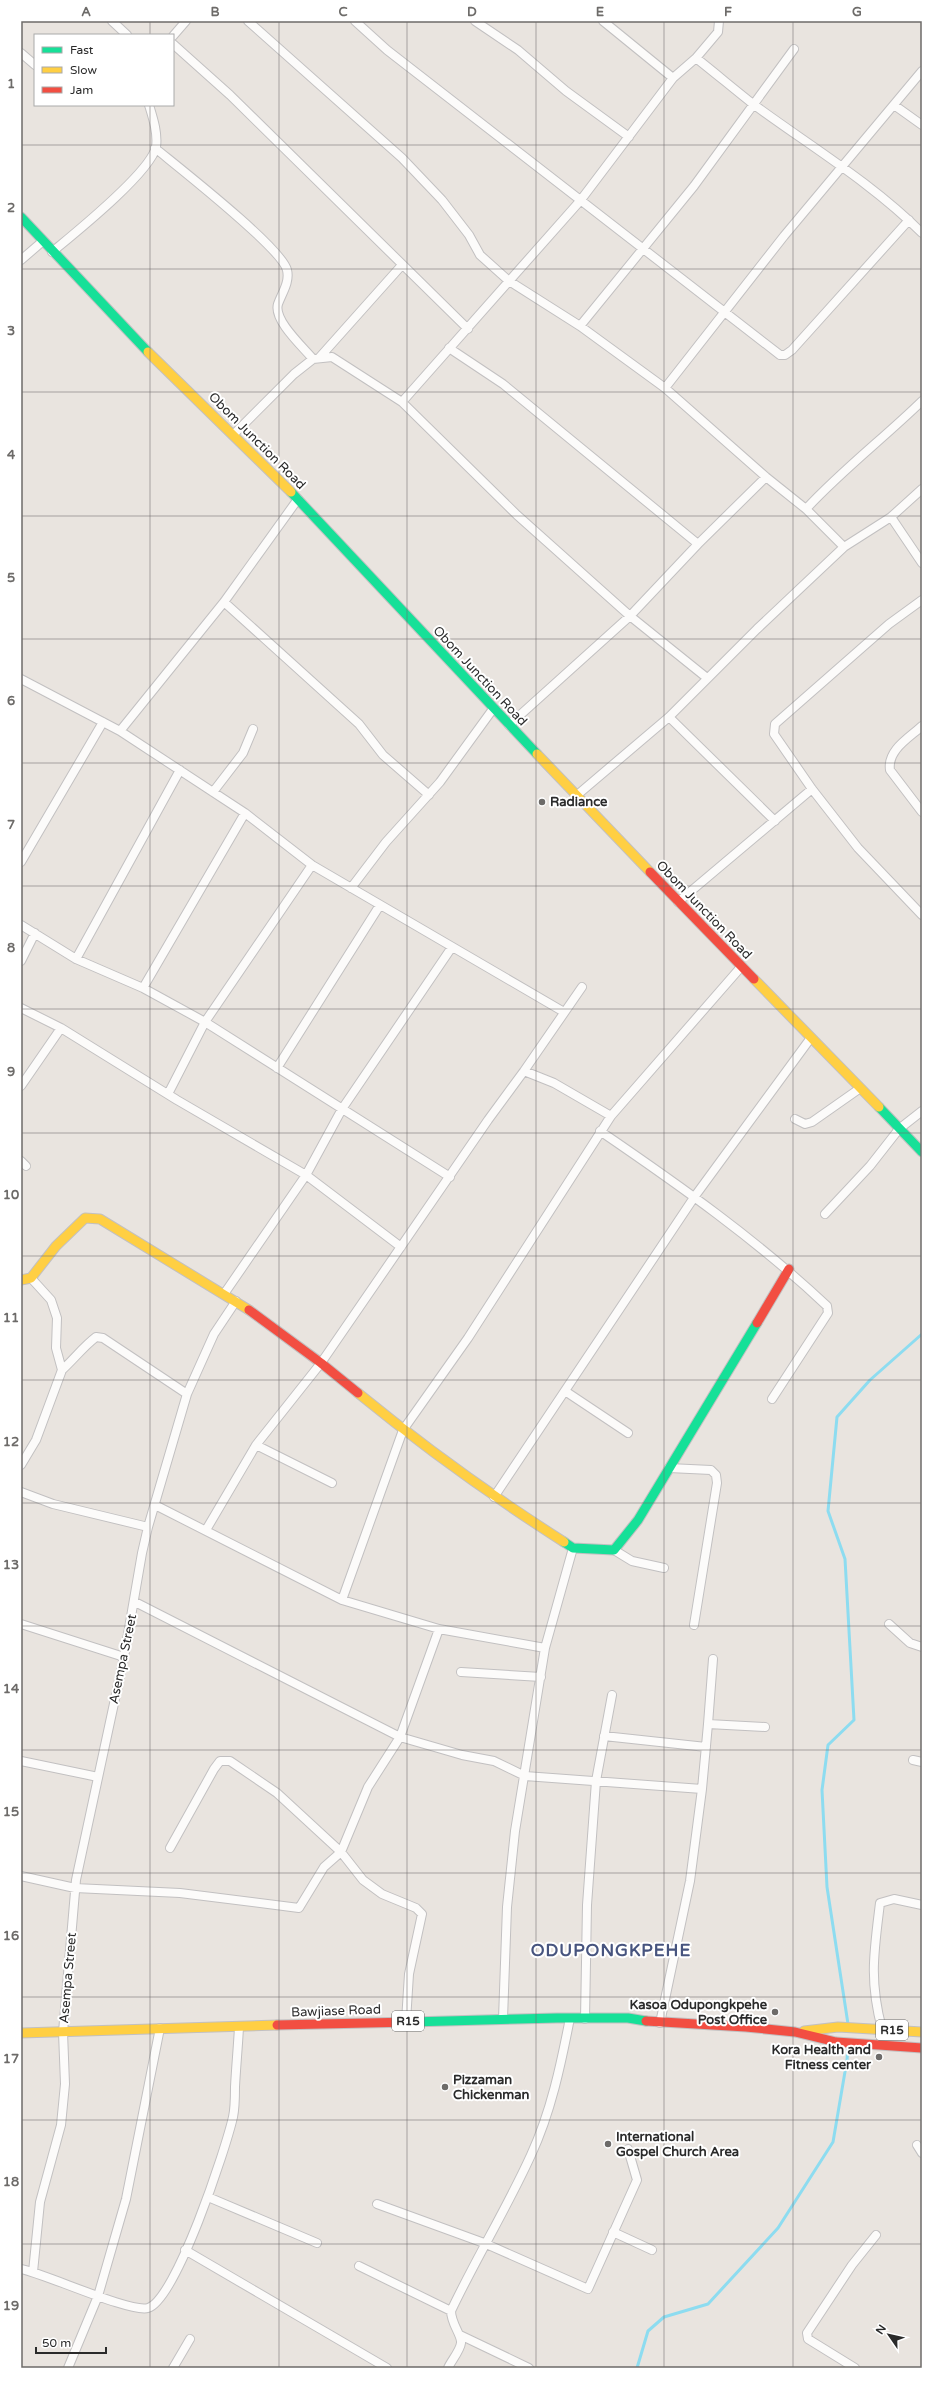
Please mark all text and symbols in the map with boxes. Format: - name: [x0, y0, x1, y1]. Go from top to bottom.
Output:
- text: A: [81, 4, 91, 20]
- text: B: [210, 4, 220, 20]
- text: C: [338, 4, 348, 20]
- text: D: [467, 4, 477, 20]
- text: E: [596, 4, 604, 20]
- text: F: [724, 4, 732, 20]
- text: G: [852, 4, 862, 20]
- legend: [34, 34, 174, 106]
- text: Fast: [70, 43, 94, 57]
- text: Slow: [70, 63, 97, 77]
- text: 1: [7, 76, 15, 92]
- text: Jam: [70, 83, 93, 97]
- text: 2: [7, 200, 15, 216]
- text: 3: [7, 323, 15, 339]
- street label: Obom Junction Road: [205, 389, 309, 493]
- text: 4: [7, 447, 16, 463]
- text: 5: [7, 570, 15, 586]
- street label: Obom Junction Road: [430, 623, 530, 729]
- text: 6: [7, 693, 15, 709]
- place label: Radiance: [550, 794, 608, 810]
- marker: Radiance: [537, 797, 547, 807]
- text: 7: [7, 817, 15, 833]
- street label: Obom Junction Road: [653, 857, 755, 963]
- text: 8: [7, 940, 15, 956]
- text: 9: [7, 1064, 15, 1080]
- text: 10: [3, 1187, 19, 1203]
- text: 11: [3, 1310, 19, 1326]
- text: 12: [3, 1434, 19, 1450]
- text: 13: [3, 1557, 19, 1573]
- street label: Asempa Street: [106, 1613, 140, 1705]
- text: 14: [3, 1681, 20, 1697]
- text: 15: [3, 1804, 19, 1820]
- text: 16: [3, 1928, 19, 1944]
- street label: Asempa Street: [56, 1932, 80, 2024]
- district label: ODUPONGKPEHE: [531, 1940, 691, 1961]
- place label: Kasoa Odupongkpehe Post Office: [630, 1997, 768, 2028]
- street label: Bawjiase Road: [291, 2001, 381, 2021]
- marker: Kasoa Odupongkpehe Post Office: [770, 2007, 780, 2017]
- road number: R15: [392, 2011, 424, 2031]
- road number: R15: [876, 2020, 908, 2040]
- place label: Kora Health and Fitness center: [771, 2042, 872, 2073]
- text: 17: [3, 2051, 19, 2067]
- marker: Kora Health and Fitness center: [874, 2052, 884, 2062]
- place label: Pizzaman Chickenman: [453, 2072, 530, 2103]
- marker: Pizzaman Chickenman: [440, 2082, 450, 2092]
- place label: International Gospel Church Area: [616, 2129, 739, 2160]
- marker: International Gospel Church Area: [603, 2139, 613, 2149]
- text: 18: [3, 2174, 19, 2190]
- text: 19: [3, 2298, 19, 2314]
- north arrow: [869, 2315, 909, 2355]
- text: N: [873, 2322, 889, 2337]
- scale bar: [36, 2329, 106, 2355]
- text: 50 m: [42, 2336, 71, 2350]

